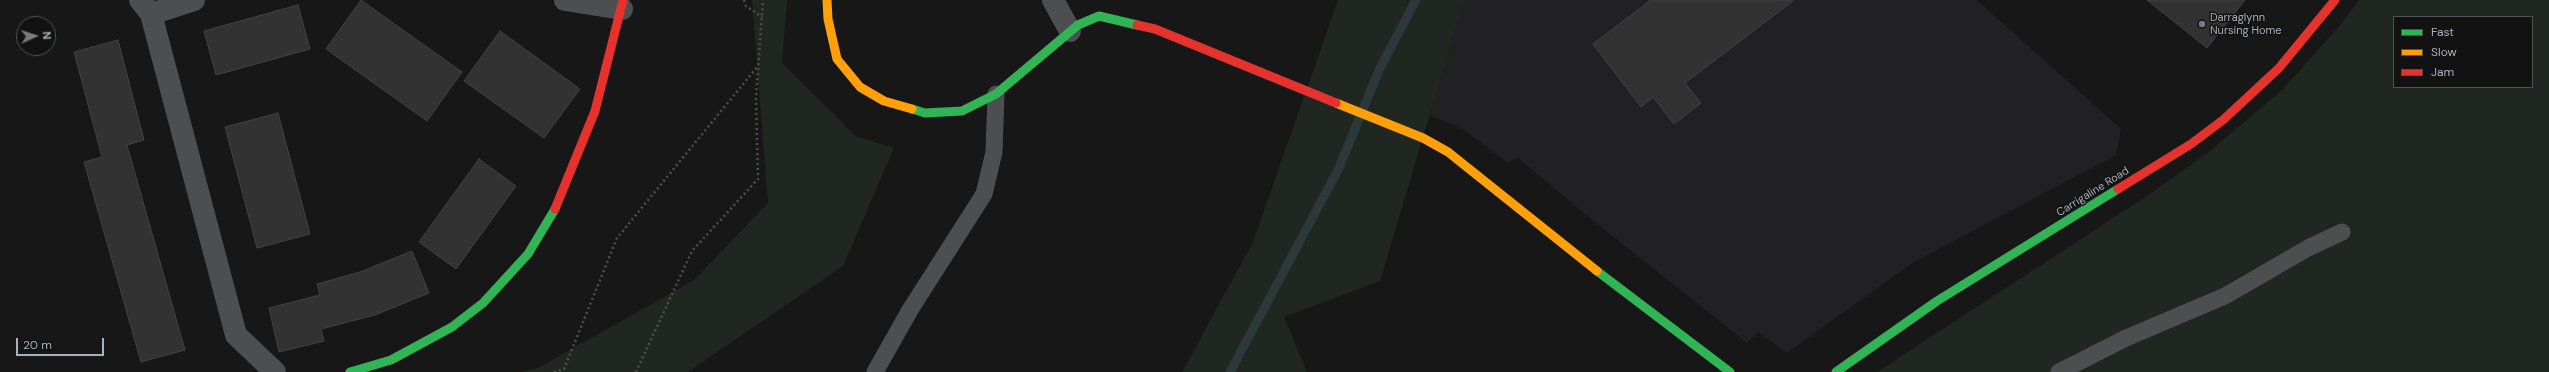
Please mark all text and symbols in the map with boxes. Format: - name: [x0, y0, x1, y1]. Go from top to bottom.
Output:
- place label: Darraglynn Nursing Home: [2210, 11, 2282, 37]
- north arrow: [16, 16, 56, 56]
- legend: [2393, 16, 2533, 88]
- marker: Darraglynn Nursing Home: [2197, 19, 2207, 29]
- text: Fast: [2431, 24, 2454, 40]
- text: N: [40, 31, 54, 40]
- text: Slow: [2431, 44, 2457, 60]
- text: Jam: [2431, 64, 2454, 80]
- street label: Carrigaline Road: [2054, 164, 2132, 220]
- scale bar: [18, 330, 106, 356]
- text: 20 m: [23, 337, 52, 353]

